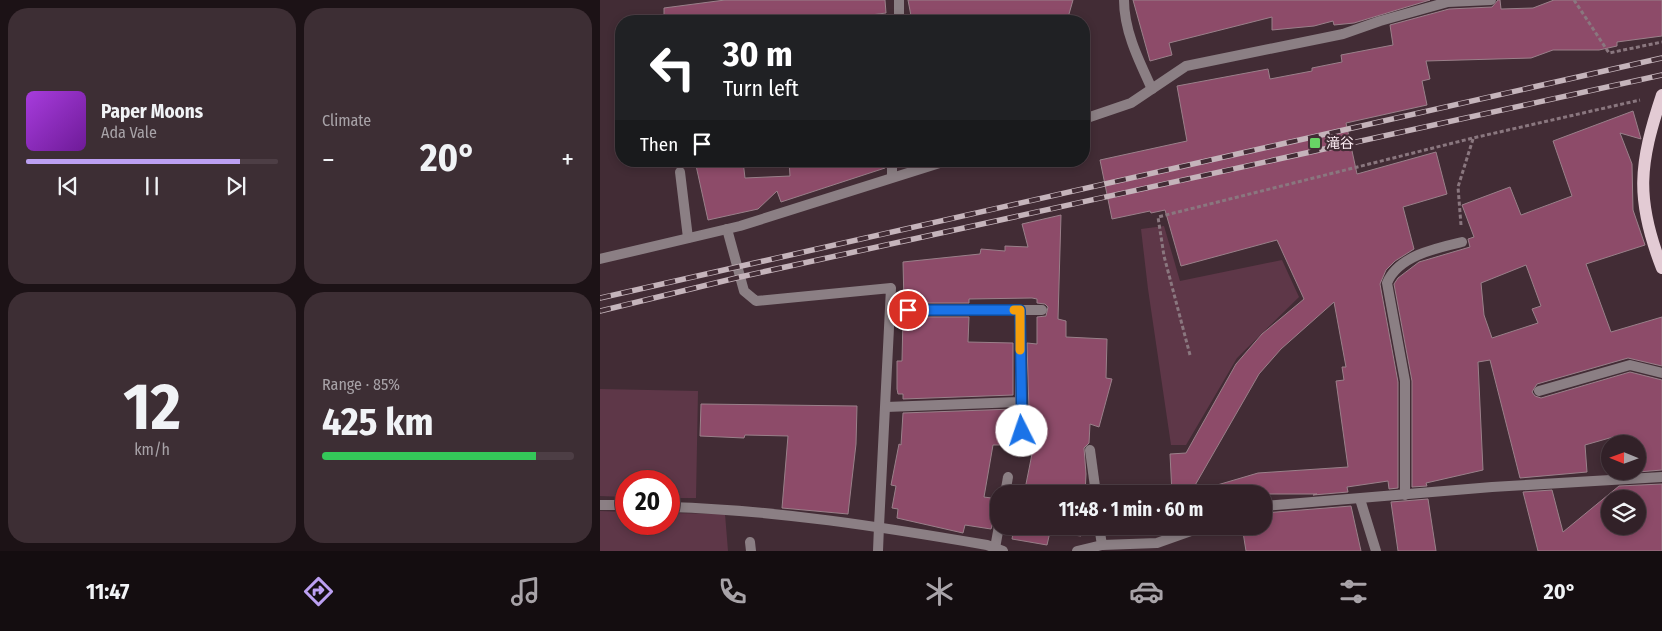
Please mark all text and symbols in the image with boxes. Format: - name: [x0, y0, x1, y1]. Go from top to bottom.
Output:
- text: 30 m: [723, 33, 793, 75]
- icon: left: [640, 35, 705, 100]
- text: Turn left: [723, 75, 799, 102]
- text: Paper Moons: [101, 100, 203, 123]
- text: Climate: [322, 111, 371, 130]
- text: Ada Vale: [101, 123, 157, 142]
- icon: arrive: [688, 130, 716, 158]
- text: Then: [640, 133, 678, 156]
- text: 20°: [420, 135, 476, 181]
- place label: 滝谷: [1326, 135, 1354, 152]
- marker: 滝谷: [1308, 136, 1322, 150]
- text: −: [322, 143, 335, 176]
- text: +: [561, 143, 574, 176]
- icon: previous: [54, 172, 82, 200]
- icon: pause: [138, 172, 166, 200]
- icon: next: [222, 172, 250, 200]
- pin: [887, 289, 929, 331]
- icon: arrive: [894, 296, 922, 324]
- text: 12: [123, 368, 181, 446]
- text: Range · 85%: [322, 375, 400, 394]
- text: 425 km: [322, 399, 434, 445]
- position arrow: [995, 404, 1047, 456]
- north arrow: [1601, 435, 1646, 480]
- map controls: [1601, 435, 1646, 535]
- text: km/h: [134, 440, 170, 459]
- speed limit sign: 20: [615, 470, 680, 535]
- button: layers: [1601, 490, 1646, 535]
- text: 11:48 · 1 min · 60 m: [1059, 498, 1203, 521]
- icon: directions: [301, 574, 336, 609]
- icon: music: [508, 574, 543, 609]
- icon: phone: [715, 574, 750, 609]
- icon: climate: [922, 574, 957, 609]
- icon: car: [1129, 574, 1164, 609]
- icon: filters: [1336, 574, 1371, 609]
- text: 11:47: [86, 578, 129, 605]
- text: 20°: [1543, 578, 1576, 605]

